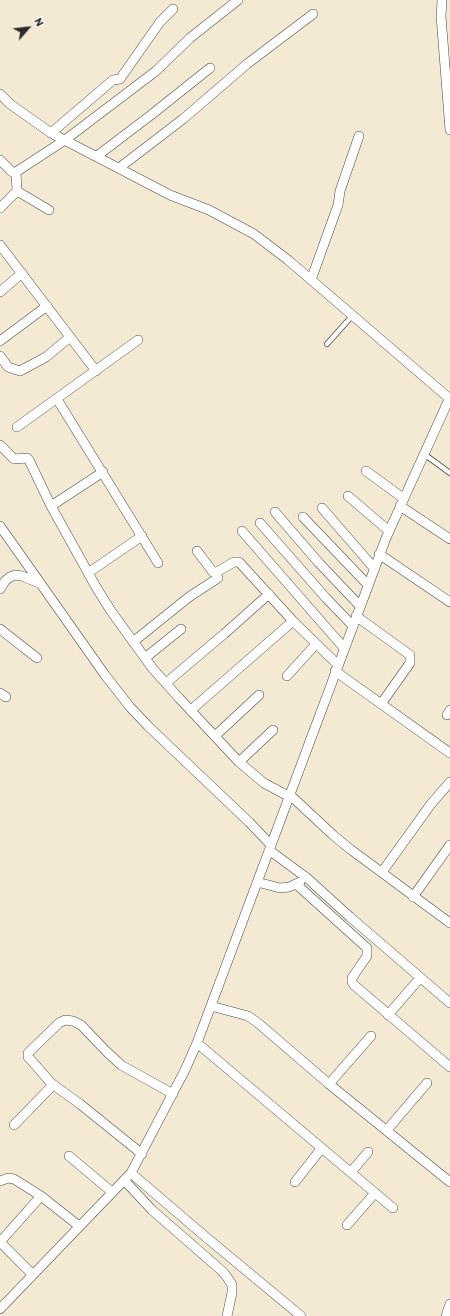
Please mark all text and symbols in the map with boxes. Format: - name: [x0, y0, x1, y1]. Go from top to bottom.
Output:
- north arrow: [8, 8, 48, 48]
- text: N: [32, 16, 47, 28]

